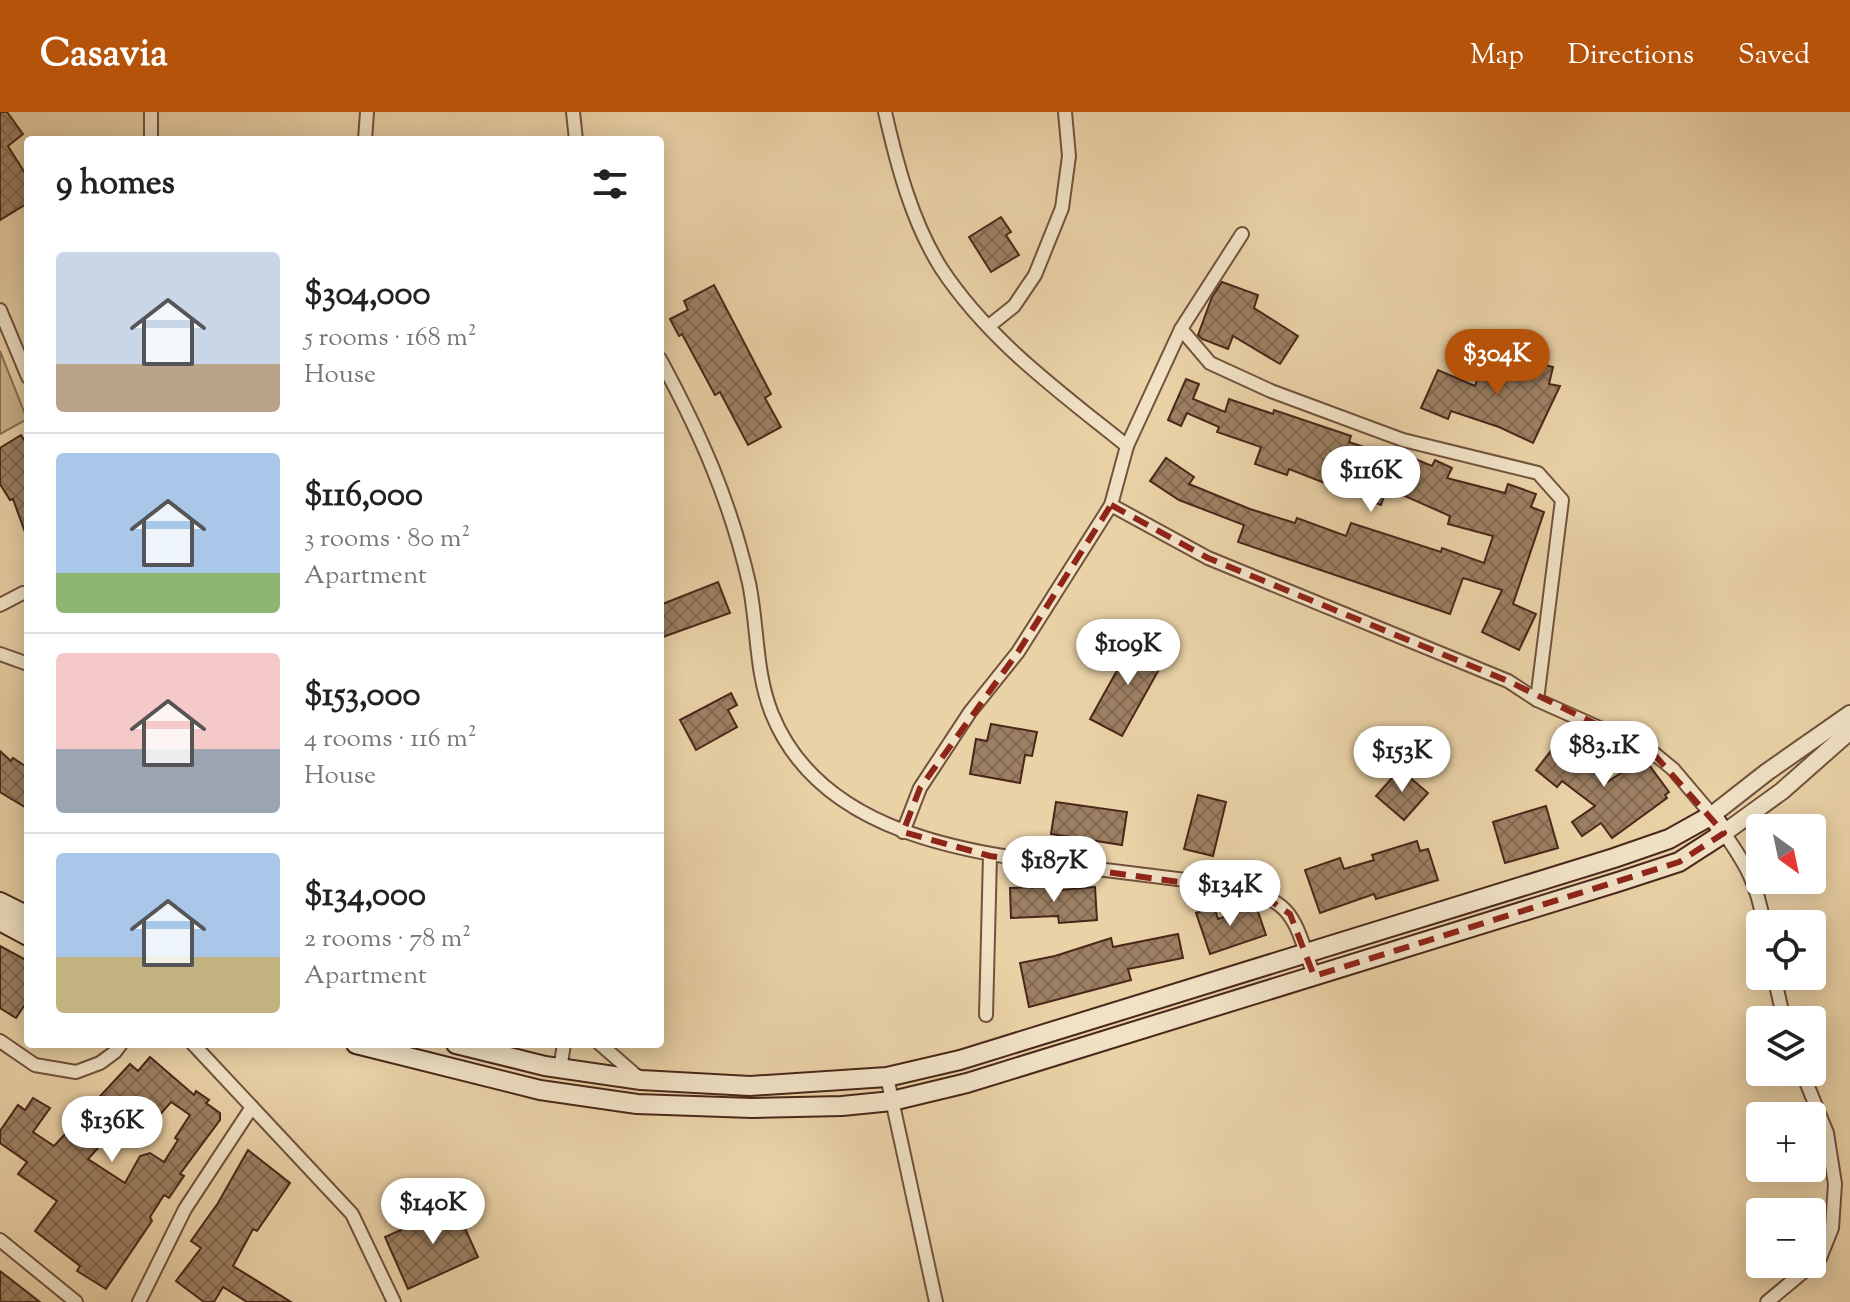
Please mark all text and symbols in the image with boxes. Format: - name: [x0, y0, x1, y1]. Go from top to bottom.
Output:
- text: Casavia: [40, 29, 168, 83]
- text: Map: [1470, 36, 1524, 76]
- text: Directions: [1568, 36, 1694, 76]
- text: Saved: [1738, 36, 1810, 76]
- text: 9 homes: [56, 160, 175, 209]
- icon: filters: [588, 162, 632, 206]
- text: $304,000: [304, 271, 430, 320]
- icon: home: [120, 284, 216, 380]
- text: 5 rooms · 168 m²: [304, 320, 477, 357]
- pin: $304K: [1441, 329, 1553, 397]
- text: $304K: [1463, 336, 1531, 373]
- text: House: [304, 357, 376, 394]
- pin: $116K: [1315, 446, 1427, 514]
- text: $116K: [1339, 453, 1403, 490]
- text: $116,000: [304, 472, 423, 521]
- icon: home: [120, 485, 216, 581]
- text: 3 rooms · 80 m²: [304, 521, 470, 558]
- text: Apartment: [304, 558, 427, 595]
- pin: $109K: [1072, 619, 1184, 687]
- text: $109K: [1094, 626, 1162, 663]
- text: $153,000: [304, 672, 421, 721]
- icon: home: [120, 685, 216, 781]
- text: 4 rooms · 116 m²: [304, 721, 477, 758]
- pin: $83.1K: [1539, 721, 1669, 789]
- pin: $153K: [1346, 726, 1458, 794]
- text: $83.1K: [1568, 728, 1640, 765]
- text: $153K: [1372, 733, 1432, 770]
- text: House: [304, 758, 376, 795]
- north arrow: [1746, 814, 1826, 894]
- map controls: [1746, 814, 1826, 1278]
- pin: $187K: [998, 836, 1110, 904]
- text: $187K: [1020, 843, 1088, 880]
- pin: $134K: [1174, 860, 1286, 928]
- text: $134K: [1197, 867, 1263, 904]
- text: $134,000: [304, 872, 426, 921]
- icon: home: [120, 885, 216, 981]
- button: locate: [1746, 910, 1826, 990]
- text: 2 rooms · 78 m²: [304, 921, 471, 958]
- text: Apartment: [304, 958, 427, 995]
- button: layers: [1746, 1006, 1826, 1086]
- pin: $136K: [56, 1096, 168, 1164]
- button: +: [1746, 1102, 1826, 1182]
- text: $136K: [80, 1103, 144, 1140]
- pin: $140K: [377, 1178, 489, 1246]
- text: $140K: [399, 1185, 467, 1222]
- button: −: [1746, 1198, 1826, 1278]

